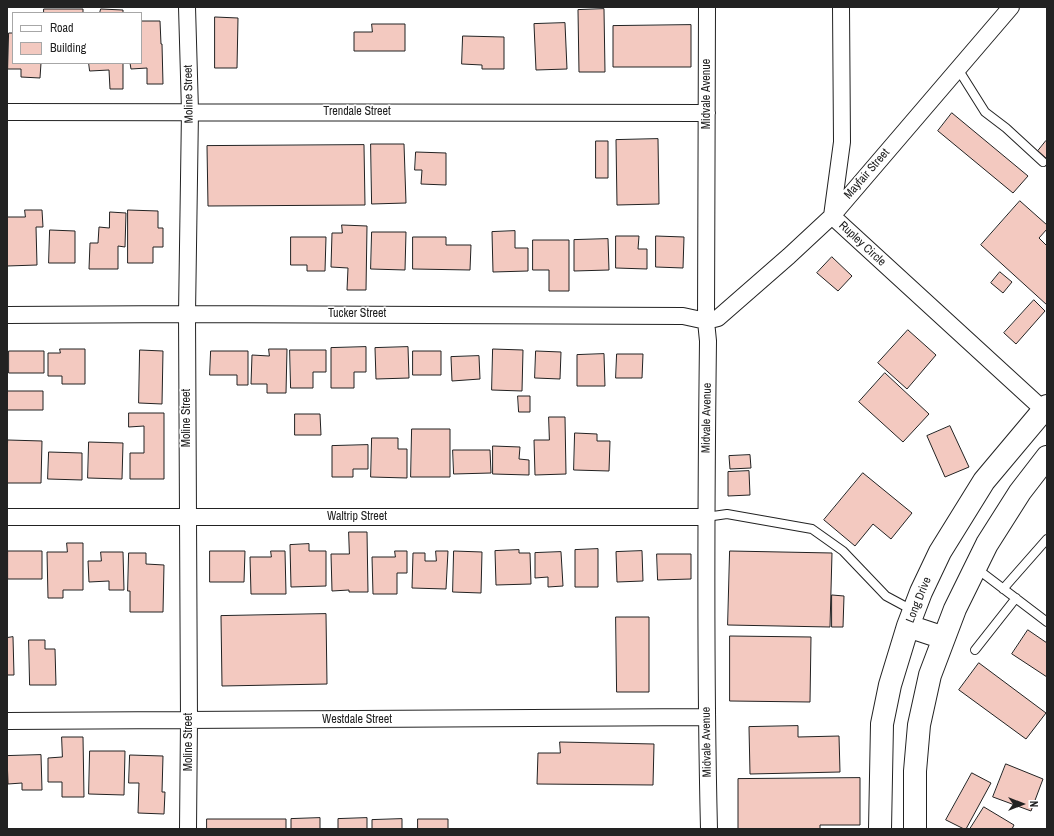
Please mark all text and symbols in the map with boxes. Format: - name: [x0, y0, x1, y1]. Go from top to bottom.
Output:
- legend: [12, 12, 142, 64]
- text: Road: [50, 20, 74, 36]
- text: Building: [50, 40, 86, 56]
- street label: Midvale Avenue: [700, 59, 714, 129]
- street label: Moline Street: [181, 65, 197, 123]
- street label: Trendale Street: [323, 105, 391, 119]
- street label: Mayfair Street: [841, 146, 893, 202]
- street label: Rupley Circle: [835, 219, 889, 269]
- street label: Tucker Street: [328, 307, 386, 321]
- street label: Midvale Avenue: [699, 383, 715, 453]
- street label: Moline Street: [180, 389, 194, 447]
- street label: Waltrip Street: [327, 510, 387, 524]
- street label: Long Drive: [903, 575, 935, 625]
- street label: Midvale Avenue: [699, 707, 715, 777]
- street label: Moline Street: [182, 713, 196, 771]
- street label: Westdale Street: [322, 713, 392, 727]
- north arrow: [1002, 784, 1042, 824]
- text: N: [1027, 801, 1041, 807]

